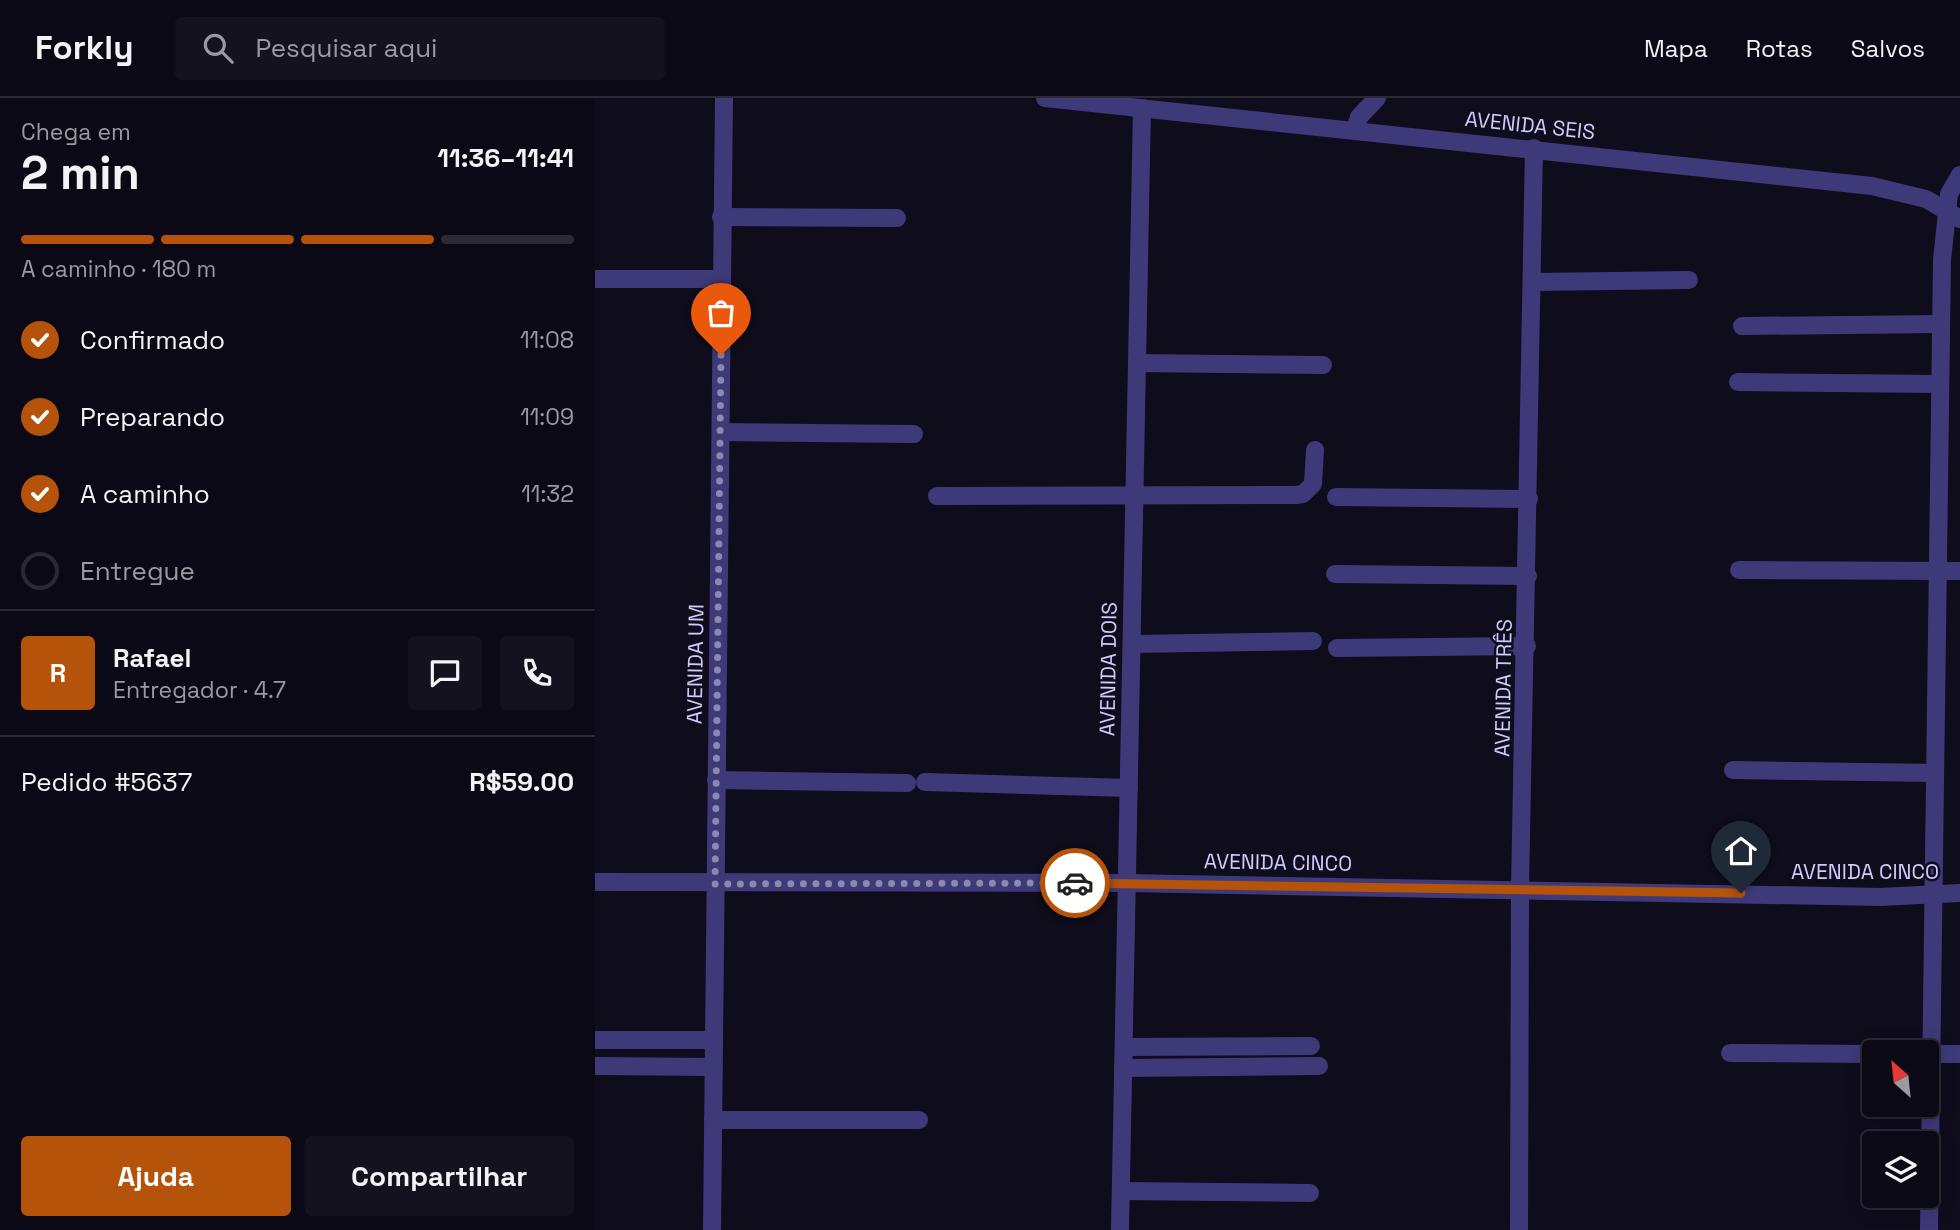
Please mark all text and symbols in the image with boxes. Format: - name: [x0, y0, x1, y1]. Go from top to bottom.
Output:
- search box: [175, 17, 665, 80]
- text: Forkly: [35, 27, 133, 69]
- icon: search: [199, 29, 237, 67]
- text: Pesquisar aqui: [255, 31, 437, 65]
- text: Mapa: [1644, 33, 1708, 64]
- text: Rotas: [1746, 33, 1813, 64]
- text: Salvos: [1851, 33, 1925, 64]
- street label: AVENIDA SEIS: [1464, 105, 1596, 145]
- text: Chega em: [21, 117, 131, 147]
- text: 11:36–11:41: [437, 141, 574, 175]
- text: 2 min: [21, 144, 140, 202]
- text: A caminho · 180 m: [21, 254, 216, 284]
- pin: [691, 283, 751, 355]
- icon: bag: [702, 294, 740, 332]
- icon: check: [21, 321, 59, 359]
- text: Confirmado: [80, 323, 225, 357]
- text: 11:08: [520, 325, 574, 355]
- icon: check: [21, 398, 59, 436]
- text: Preparando: [80, 400, 225, 434]
- text: 11:09: [520, 402, 574, 432]
- icon: check: [21, 475, 59, 513]
- text: A caminho: [80, 477, 210, 511]
- text: 11:32: [521, 479, 574, 509]
- text: Entregue: [80, 554, 195, 588]
- street label: AVENIDA DOIS: [1093, 602, 1123, 736]
- street label: AVENIDA UM: [680, 604, 710, 724]
- street label: AVENIDA TRÊS: [1488, 619, 1518, 757]
- button: chat: [408, 636, 482, 710]
- button: phone: [500, 636, 574, 710]
- text: Rafael: [113, 641, 191, 675]
- text: R: [50, 656, 66, 690]
- text: Entregador · 4.7: [113, 675, 286, 705]
- text: Pedido #5637: [21, 765, 192, 799]
- text: R$59.00: [469, 765, 574, 799]
- pin: [1711, 821, 1771, 893]
- icon: home: [1722, 832, 1760, 870]
- street label: AVENIDA CINCO: [1204, 847, 1352, 877]
- courier: [1040, 848, 1110, 918]
- street label: AVENIDA CINCO: [1791, 858, 1939, 885]
- icon: car: [1056, 864, 1094, 902]
- north arrow: [1862, 1040, 1939, 1116]
- map controls: [1862, 1040, 1939, 1208]
- button: layers: [1862, 1131, 1939, 1208]
- button: Ajuda: [21, 1136, 291, 1216]
- button: Compartilhar: [305, 1136, 574, 1216]

